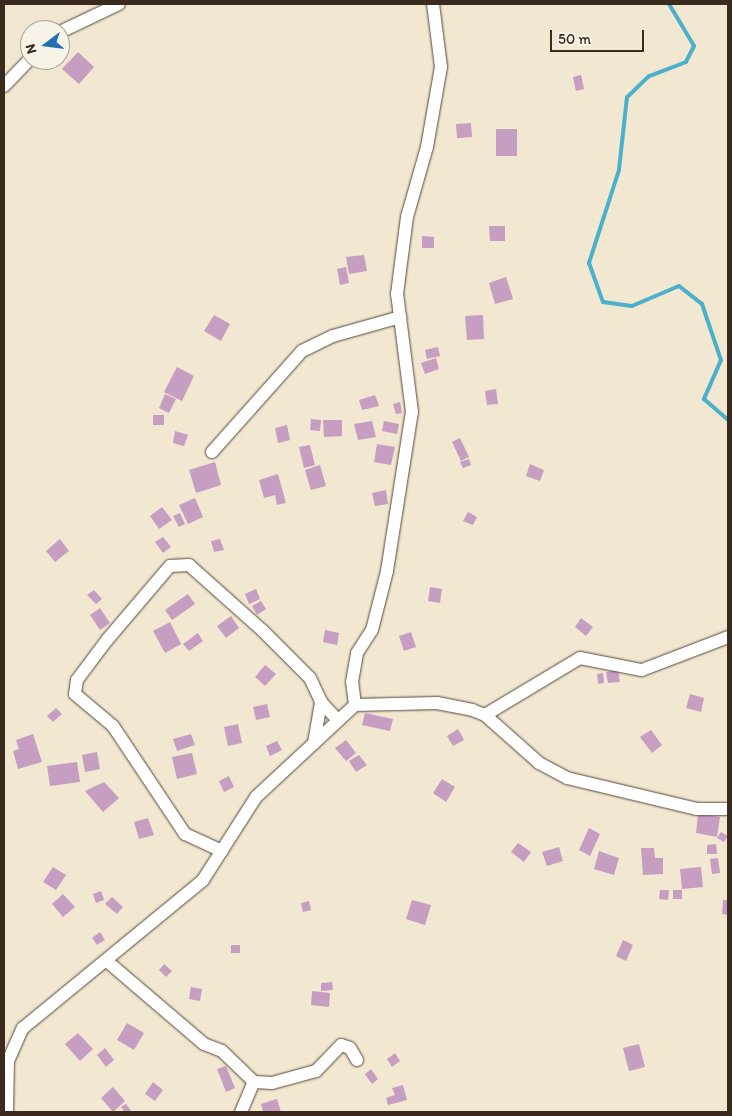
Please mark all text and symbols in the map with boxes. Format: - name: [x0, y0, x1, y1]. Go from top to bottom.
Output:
- north arrow: [20, 20, 70, 70]
- scale bar: [552, 20, 646, 52]
- text: 50 m: [558, 30, 591, 48]
- text: N: [22, 42, 40, 56]

